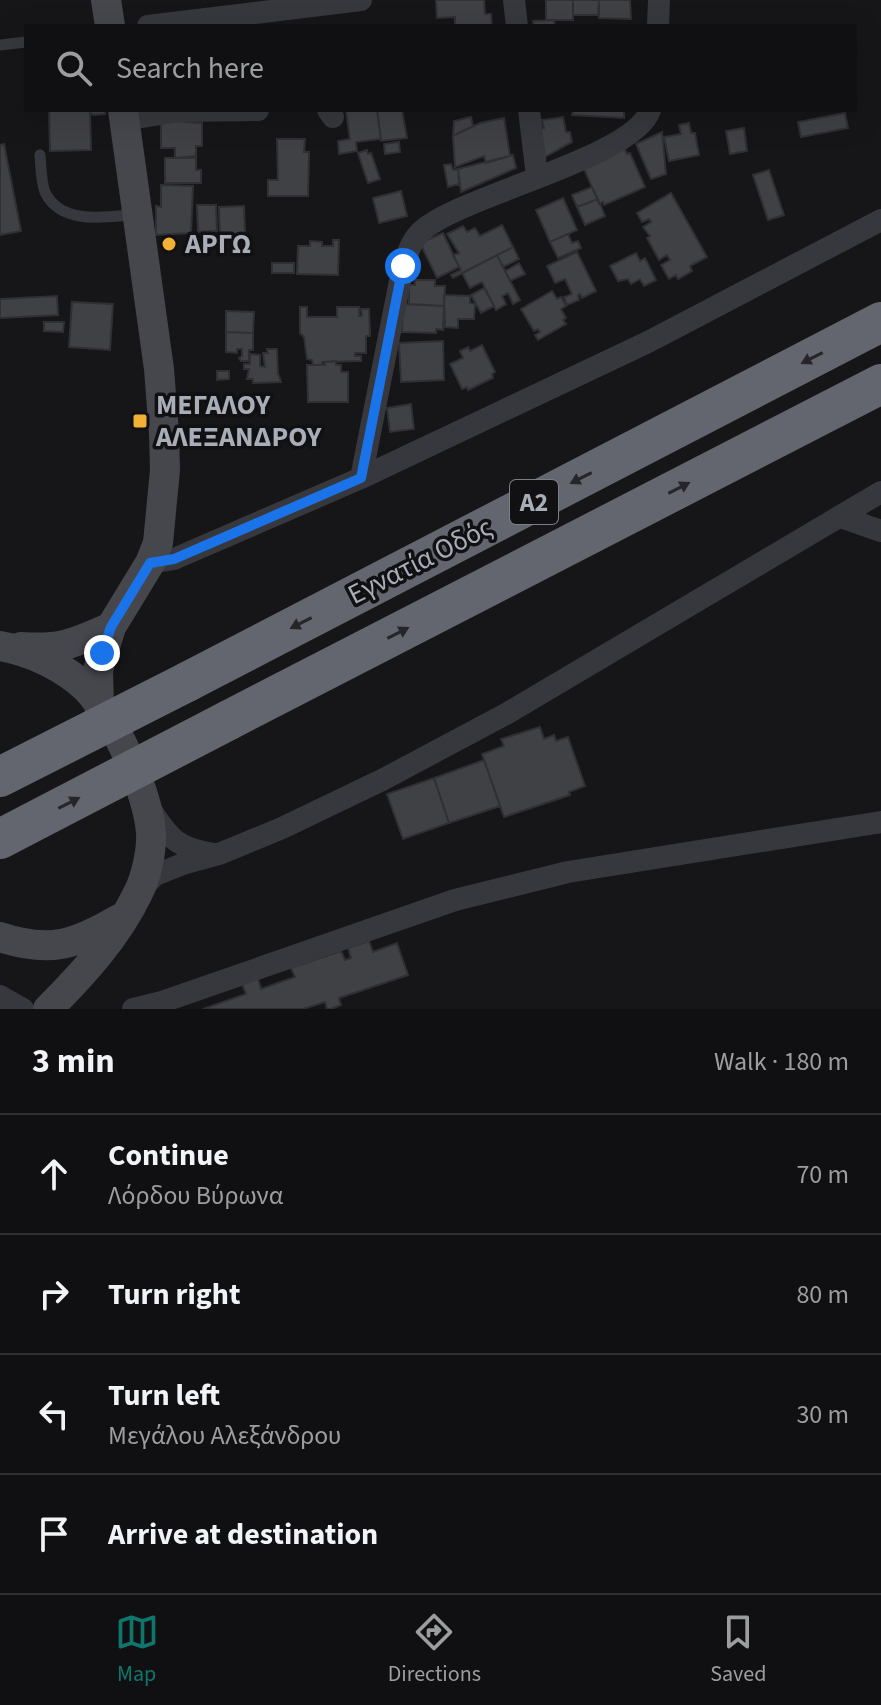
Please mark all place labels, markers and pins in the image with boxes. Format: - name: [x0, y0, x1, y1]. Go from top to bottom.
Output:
- place label: ΑΡΓΩ: [184, 224, 252, 264]
- marker: ΑΡΓΩ: [160, 235, 178, 253]
- place label: ΜΕΓΑΛΟΥ ΑΛΕΞΑΝΔΡΟΥ: [155, 385, 322, 457]
- marker: ΜΕΓΑΛΟΥ ΑΛΕΞΑΝΔΡΟΥ: [131, 412, 149, 430]

